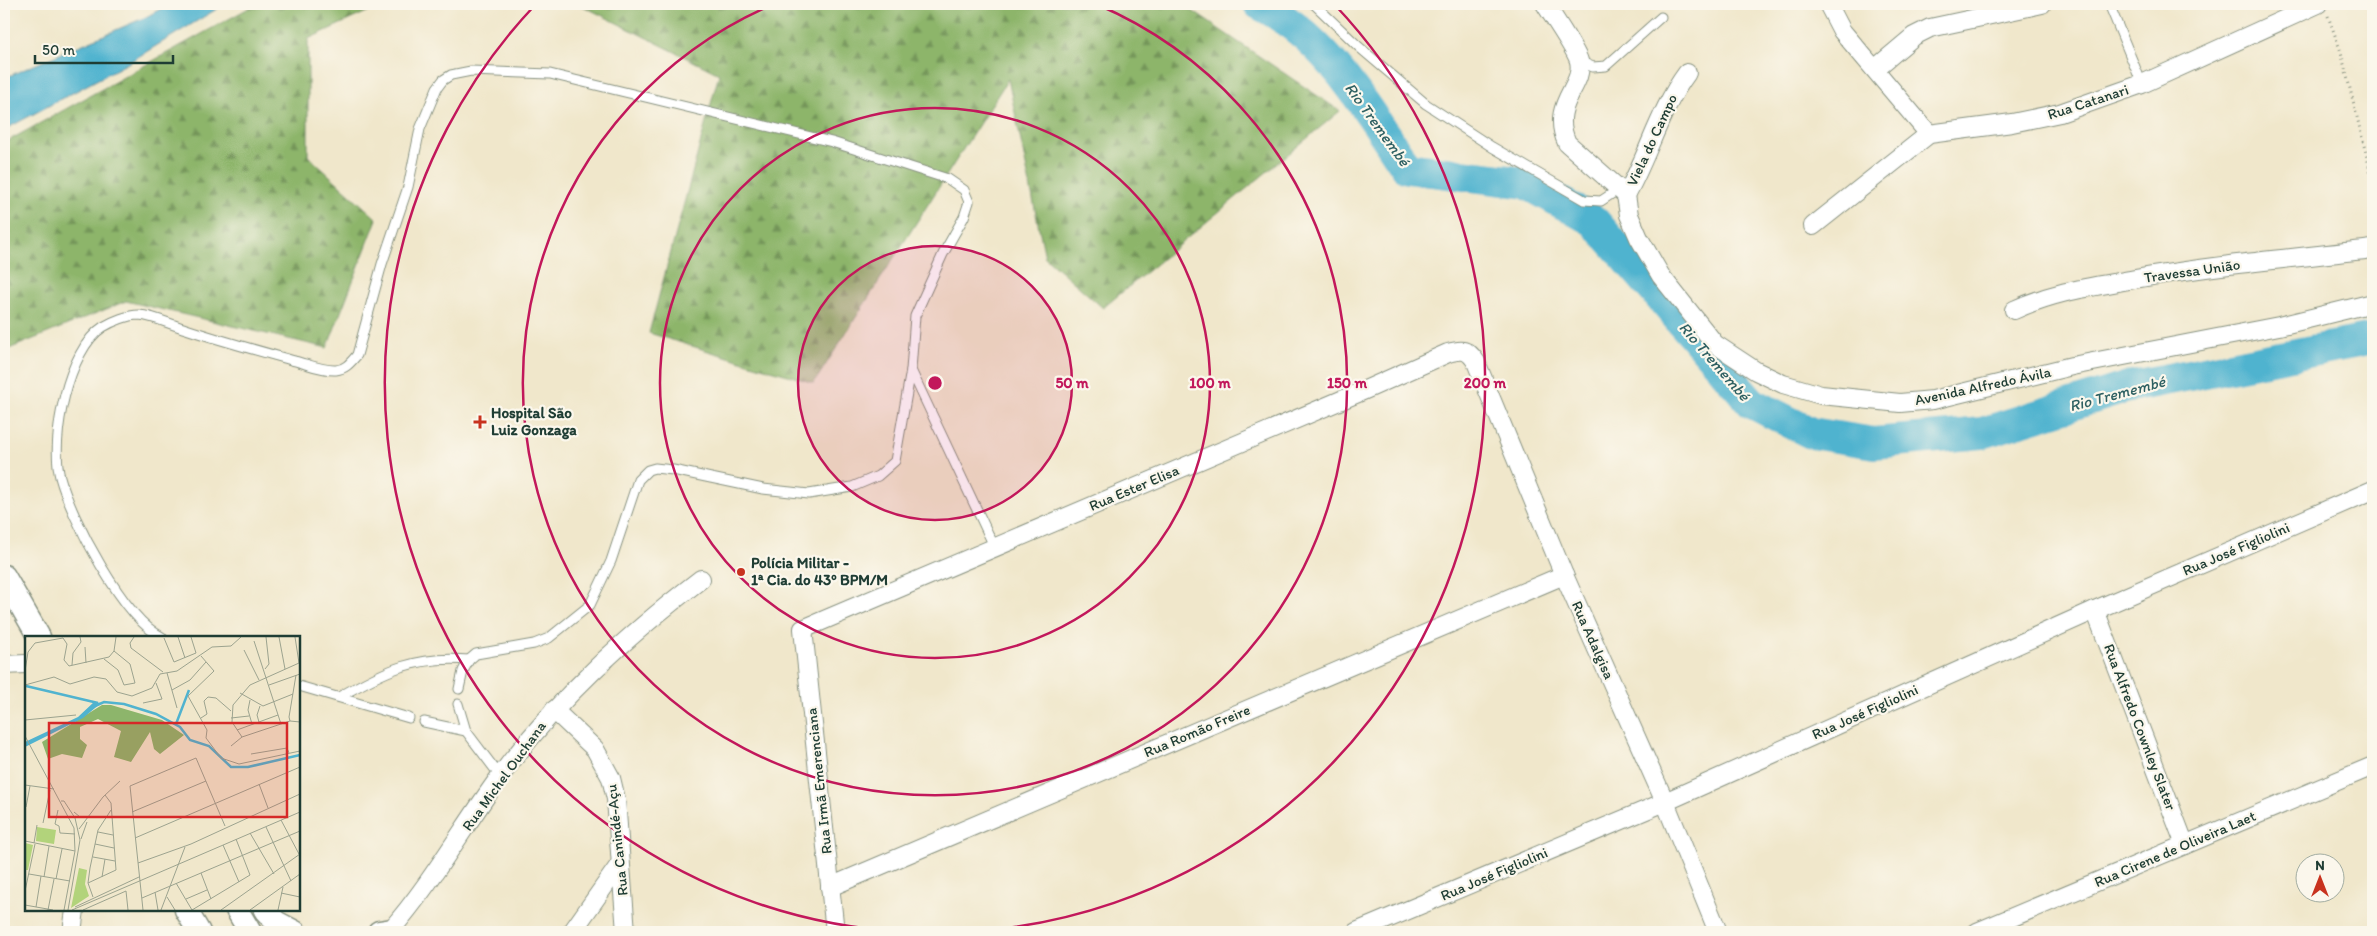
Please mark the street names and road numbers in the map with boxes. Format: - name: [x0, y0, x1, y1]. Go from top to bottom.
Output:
- street label: Rua Catanari: [2045, 80, 2131, 124]
- street label: Viela do Campo: [1623, 91, 1681, 189]
- street label: Travessa União: [2143, 255, 2241, 287]
- street label: Avenida Alfredo Ávila: [1913, 363, 2053, 409]
- street label: Rua Ester Elisa: [1086, 461, 1182, 515]
- street label: Rua José Figliolini: [2180, 518, 2292, 580]
- street label: Rua Adalgisa: [1568, 598, 1618, 682]
- street label: Rua Alfredo Cownley Slater: [2100, 641, 2180, 813]
- street label: Rua José Figliolini: [1809, 680, 1921, 744]
- street label: Rua Romão Freire: [1141, 700, 1253, 762]
- street label: Rua Irmã Emerenciana: [802, 706, 836, 855]
- street label: Rua Michel Ouchana: [458, 717, 550, 834]
- street label: Rua Canindé-Açu: [602, 783, 632, 897]
- street label: Rua Cirene de Oliveira Laet: [2092, 807, 2259, 891]
- street label: Rua José Figliolini: [1438, 843, 1550, 905]

